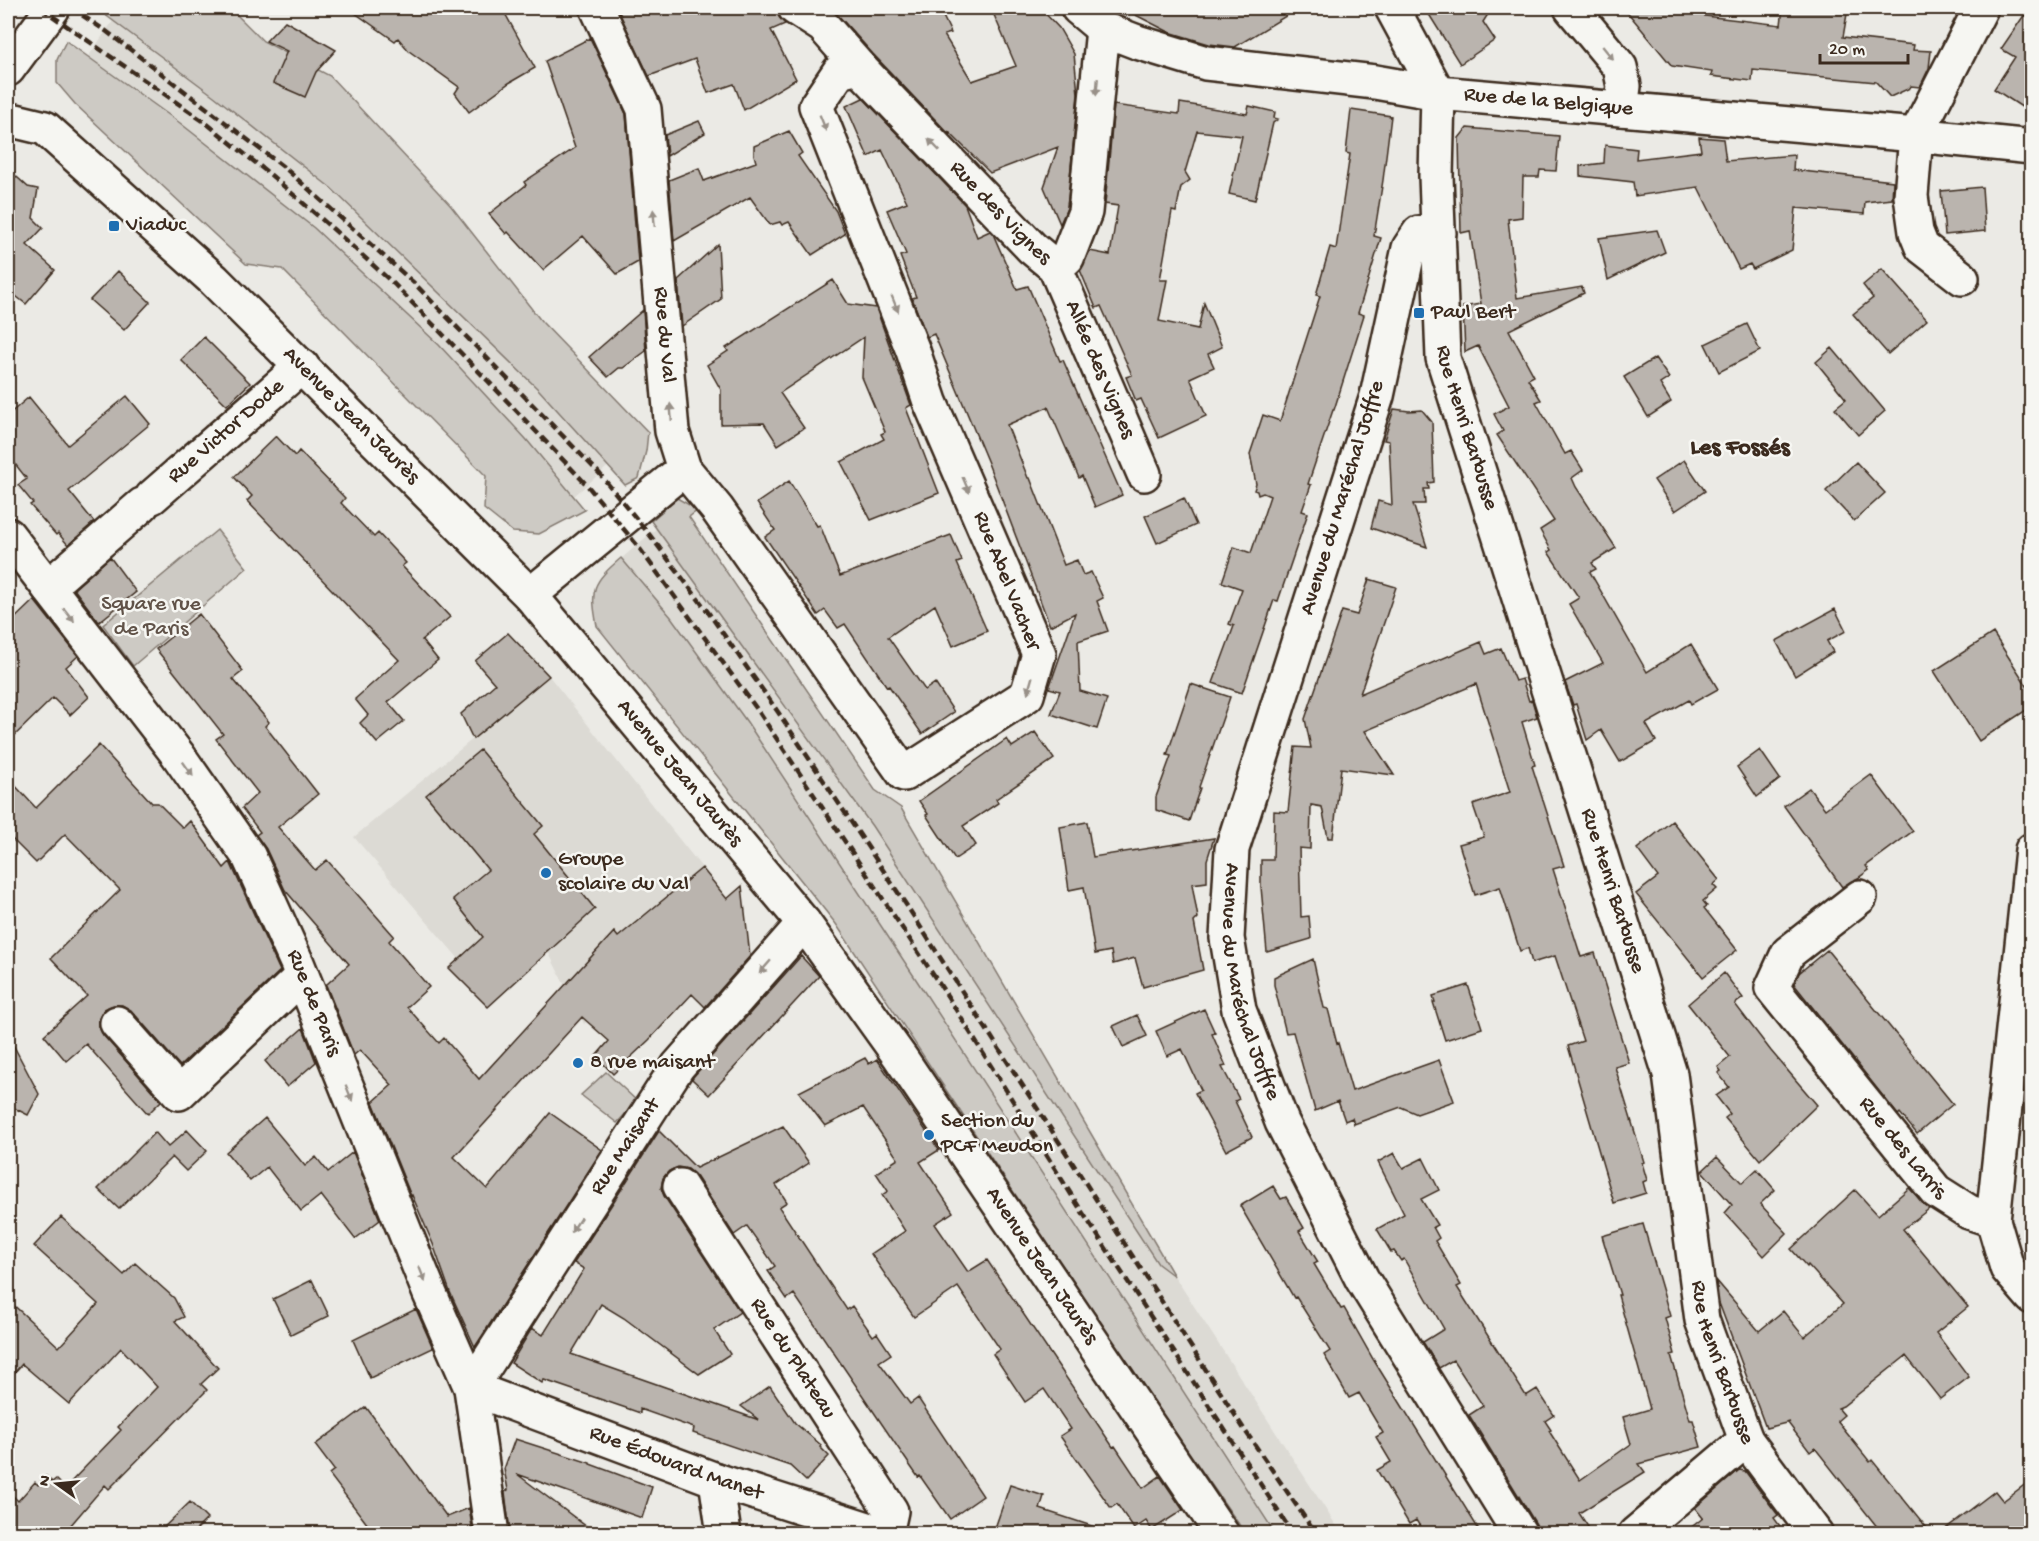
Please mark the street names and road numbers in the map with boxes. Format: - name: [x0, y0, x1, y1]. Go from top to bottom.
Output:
- street label: Rue de la Belgique: [1463, 82, 1635, 123]
- street label: Rue des Vignes: [943, 156, 1057, 272]
- street label: Rue du Val: [647, 286, 681, 384]
- street label: Allée des Vignes: [1058, 297, 1141, 444]
- street label: Avenue Jean Jaurès: [276, 342, 425, 491]
- street label: Rue Henri Barbusse: [1430, 345, 1504, 514]
- street label: Rue Victor Dode: [163, 374, 291, 490]
- street label: Avenue du Maréchal Joffre: [1295, 377, 1391, 618]
- street label: Rue Abel Vacher: [966, 508, 1046, 656]
- street label: Avenue Jean Jaurès: [610, 695, 749, 853]
- street label: Rue Henri Barbusse: [1574, 805, 1650, 977]
- street label: Avenue du Maréchal Joffre: [1214, 862, 1286, 1105]
- street label: Rue de Paris: [280, 946, 347, 1061]
- street label: Rue Maisant: [585, 1092, 668, 1200]
- street label: Rue des Larris: [1852, 1092, 1950, 1207]
- street label: Avenue Jean Jaurès: [979, 1183, 1104, 1350]
- street label: Rue Henri Barbusse: [1684, 1279, 1760, 1449]
- street label: Rue du Plateau: [743, 1293, 841, 1424]
- street label: Rue Édouard Manet: [585, 1420, 768, 1508]

